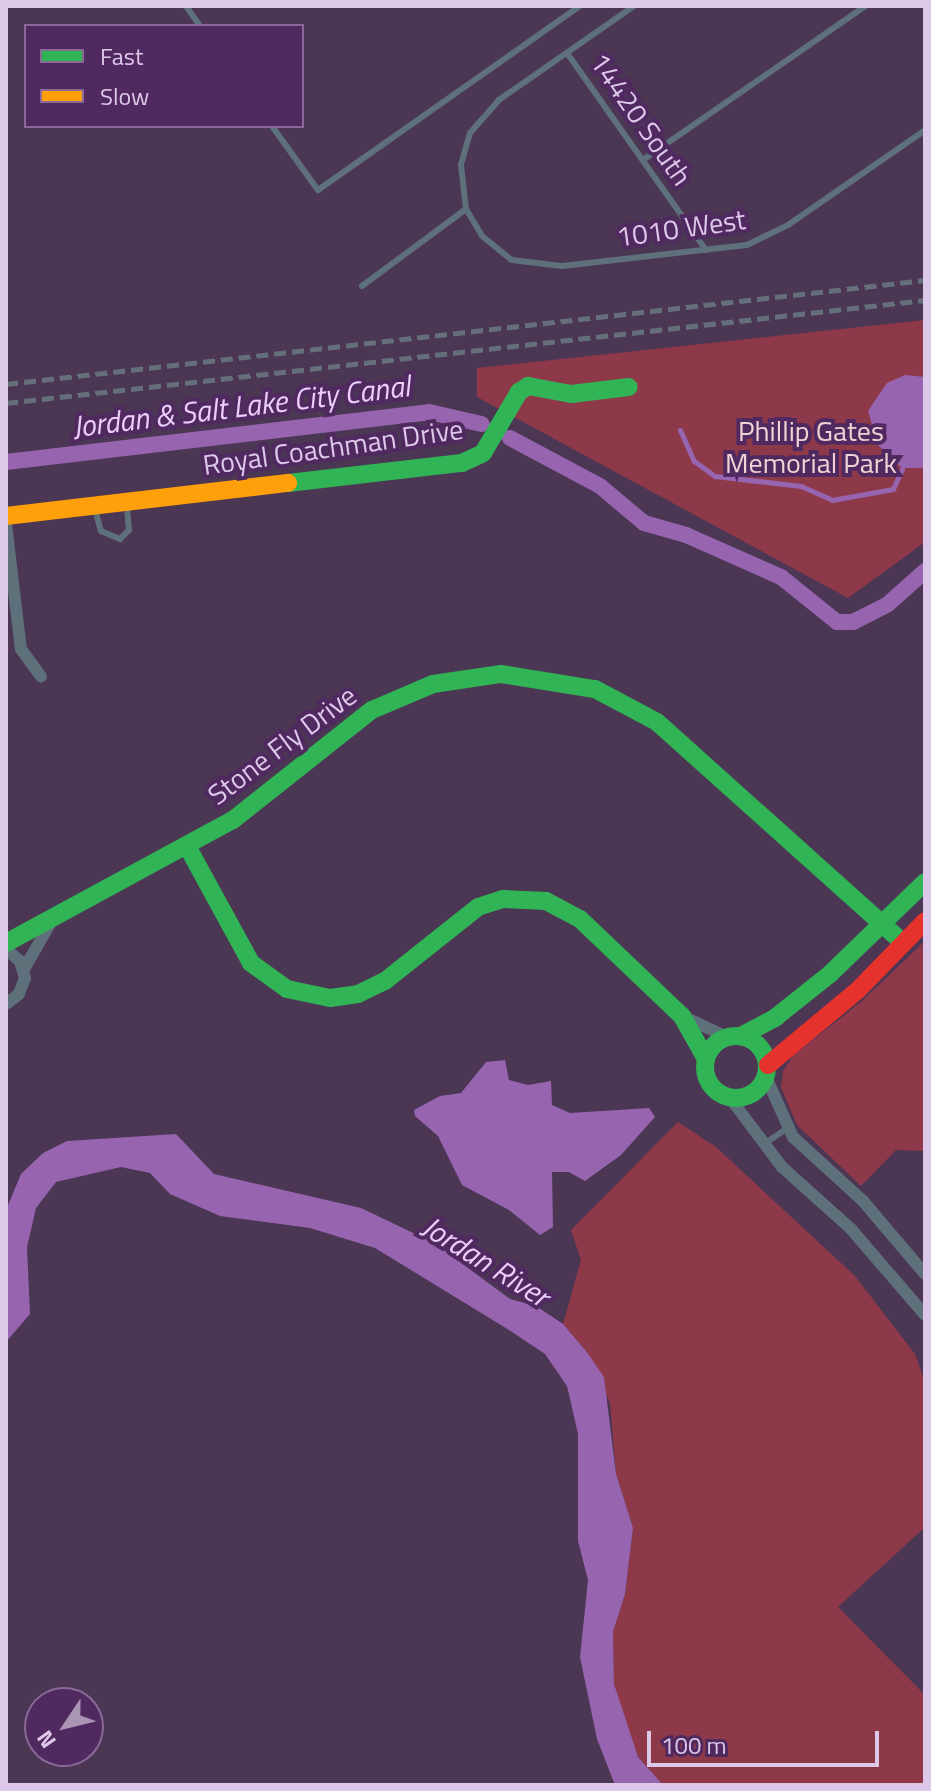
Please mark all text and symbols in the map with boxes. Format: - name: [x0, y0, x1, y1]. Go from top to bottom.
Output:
- legend: [24, 24, 304, 128]
- text: Fast: [100, 38, 143, 74]
- street label: 14420 South: [583, 46, 699, 192]
- text: Slow: [100, 78, 149, 114]
- street label: 1010 West: [614, 202, 748, 254]
- water label: Jordan & Salt Lake City Canal: [70, 367, 412, 445]
- street label: Royal Coachman Drive: [201, 412, 465, 482]
- park label: Phillip Gates Memorial Park: [725, 414, 897, 480]
- street label: Stone Fly Drive: [201, 678, 363, 812]
- water label: Jordan River: [416, 1208, 556, 1314]
- north arrow: [24, 1687, 104, 1767]
- scale bar: [651, 1715, 883, 1765]
- text: N: [28, 1724, 64, 1756]
- text: 100 m: [661, 1727, 727, 1763]

